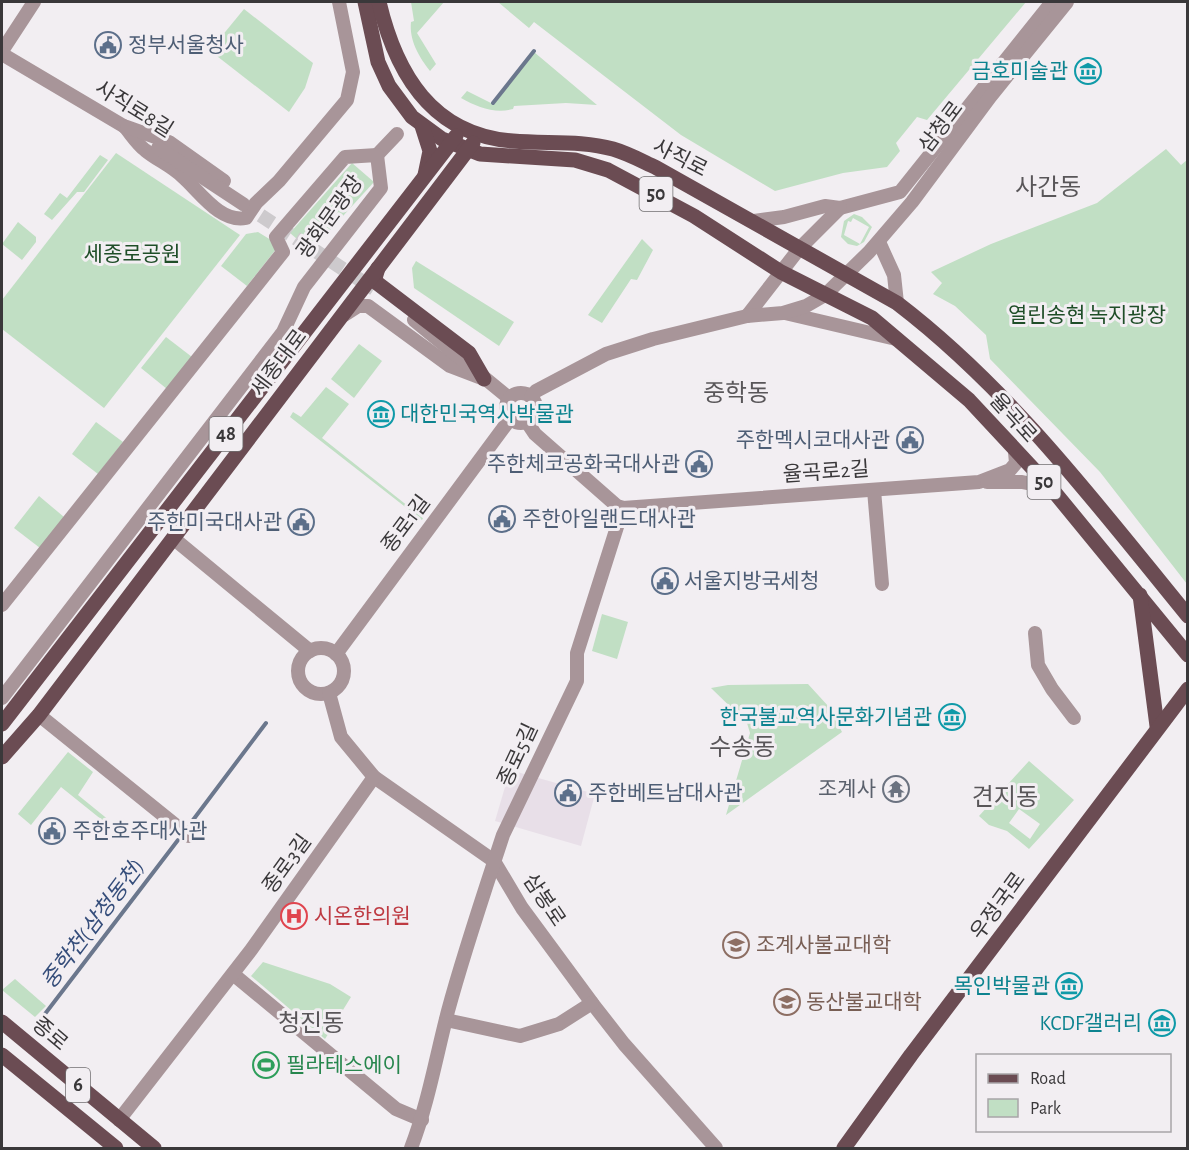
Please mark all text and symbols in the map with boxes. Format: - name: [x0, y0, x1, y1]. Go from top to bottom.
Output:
- public building icon: 정부서울청사: [93, 30, 123, 60]
- place label: 정부서울청사: [128, 34, 244, 56]
- museum icon: 금호미술관: [1073, 56, 1103, 86]
- place label: 금호미술관: [971, 60, 1068, 82]
- street label: 사직로8길: [91, 76, 177, 141]
- street label: 삼청로: [914, 97, 967, 156]
- street label: 사직로: [649, 135, 711, 181]
- street label: 광화문광장: [292, 171, 367, 262]
- district label: 사간동: [1015, 175, 1081, 200]
- road number: 50: [640, 177, 672, 211]
- park label: 세종로공원: [84, 243, 180, 265]
- park label: 열린송현 녹지광장: [1008, 304, 1166, 326]
- street label: 세종대로: [247, 325, 311, 400]
- district label: 중학동: [703, 380, 769, 406]
- street label: 율곡로: [986, 389, 1041, 447]
- museum icon: 대한민국역사박물관: [366, 399, 396, 429]
- place label: 대한민국역사박물관: [400, 403, 574, 425]
- road number: 48: [210, 417, 242, 451]
- public building icon: 주한멕시코대사관: [895, 425, 925, 455]
- place label: 주한멕시코대사관: [735, 429, 890, 451]
- public building icon: 주한체코공화국대사관: [684, 449, 714, 479]
- place label: 주한체코공화국대사관: [487, 453, 680, 475]
- street label: 율곡로2길: [782, 457, 870, 486]
- road number: 50: [1028, 465, 1060, 499]
- street label: 종로1길: [377, 491, 434, 556]
- public building icon: 주한아일랜드대사관: [487, 504, 517, 534]
- public building icon: 주한미국대사관: [286, 507, 316, 537]
- place label: 주한아일랜드대사관: [522, 508, 696, 530]
- place label: 주한미국대사관: [147, 511, 282, 533]
- public building icon: 서울지방국세청: [650, 566, 680, 596]
- place label: 서울지방국세청: [684, 570, 819, 592]
- museum icon: 한국불교역사문화기념관: [937, 702, 967, 732]
- place label: 한국불교역사문화기념관: [719, 706, 932, 728]
- street label: 종로5길: [493, 720, 542, 790]
- district label: 수송동: [709, 735, 775, 760]
- temple icon: 조계사: [881, 774, 911, 804]
- public building icon: 주한베트남대사관: [553, 778, 583, 808]
- place label: 조계사: [818, 778, 876, 800]
- place label: 주한베트남대사관: [588, 782, 743, 804]
- district label: 견지동: [972, 784, 1038, 810]
- public building icon: 주한호주대사관: [37, 816, 67, 846]
- place label: 주한호주대사관: [72, 820, 207, 842]
- street label: 종로3길: [258, 830, 315, 897]
- water label: 중학천(삼청동천): [37, 855, 148, 992]
- street label: 우정국로: [966, 868, 1029, 943]
- street label: 삼봉로: [519, 870, 570, 930]
- hospital icon: 시온한의원: [279, 901, 309, 931]
- place label: 시온한의원: [314, 905, 411, 927]
- school or university icon: 조계사불교대학: [721, 930, 751, 960]
- place label: 조계사불교대학: [756, 934, 891, 956]
- museum icon: 목인박물관: [1054, 971, 1084, 1001]
- place label: 목인박물관: [953, 975, 1050, 997]
- school or university icon: 동산불교대학: [772, 987, 802, 1017]
- place label: 동산불교대학: [806, 991, 922, 1013]
- museum icon: KCDF갤러리: [1147, 1008, 1177, 1038]
- district label: 청진동: [278, 1011, 344, 1036]
- place label: KCDF갤러리: [1039, 1012, 1142, 1034]
- street label: 종로: [28, 1014, 72, 1054]
- sports icon: 필라테스에이: [251, 1050, 281, 1080]
- place label: 필라테스에이: [286, 1054, 402, 1076]
- legend: [976, 1054, 1171, 1132]
- road number: 6: [66, 1068, 90, 1102]
- text: Road: [1030, 1070, 1066, 1088]
- text: Park: [1030, 1100, 1062, 1118]

